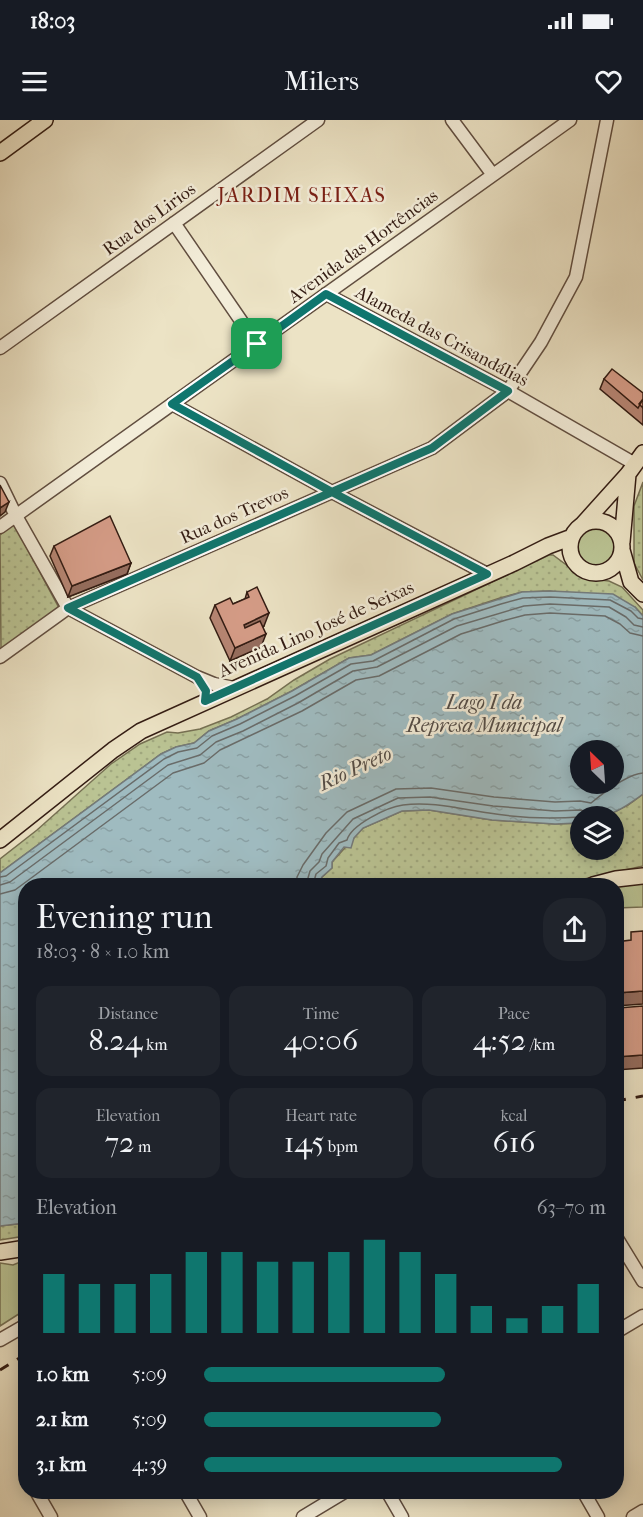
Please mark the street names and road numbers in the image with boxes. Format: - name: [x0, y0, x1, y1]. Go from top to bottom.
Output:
- street label: Rua dos Lirios: [99, 179, 200, 260]
- street label: Avenida das Hortências: [284, 185, 442, 308]
- street label: Alameda das Crisandálias: [351, 281, 532, 391]
- street label: Rua dos Trevos: [177, 482, 292, 549]
- street label: Avenida Lino José de Seixas: [214, 577, 417, 682]

